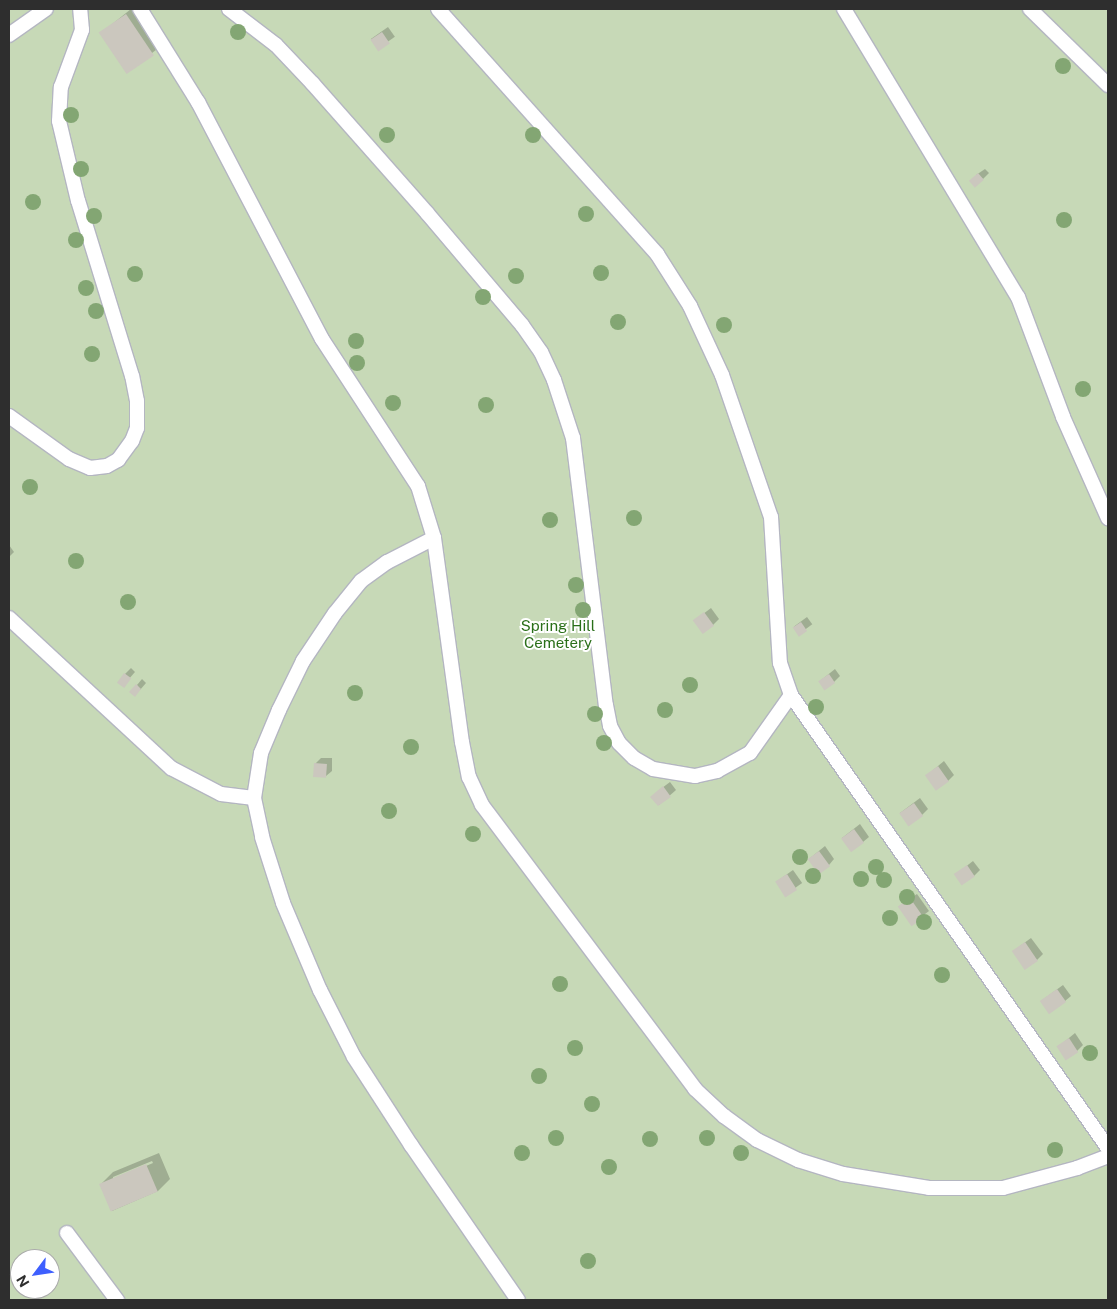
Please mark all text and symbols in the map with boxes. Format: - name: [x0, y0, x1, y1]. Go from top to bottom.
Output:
- park label: Spring Hill Cemetery: [521, 616, 595, 651]
- north arrow: [10, 1249, 60, 1299]
- text: N: [13, 1272, 33, 1290]

